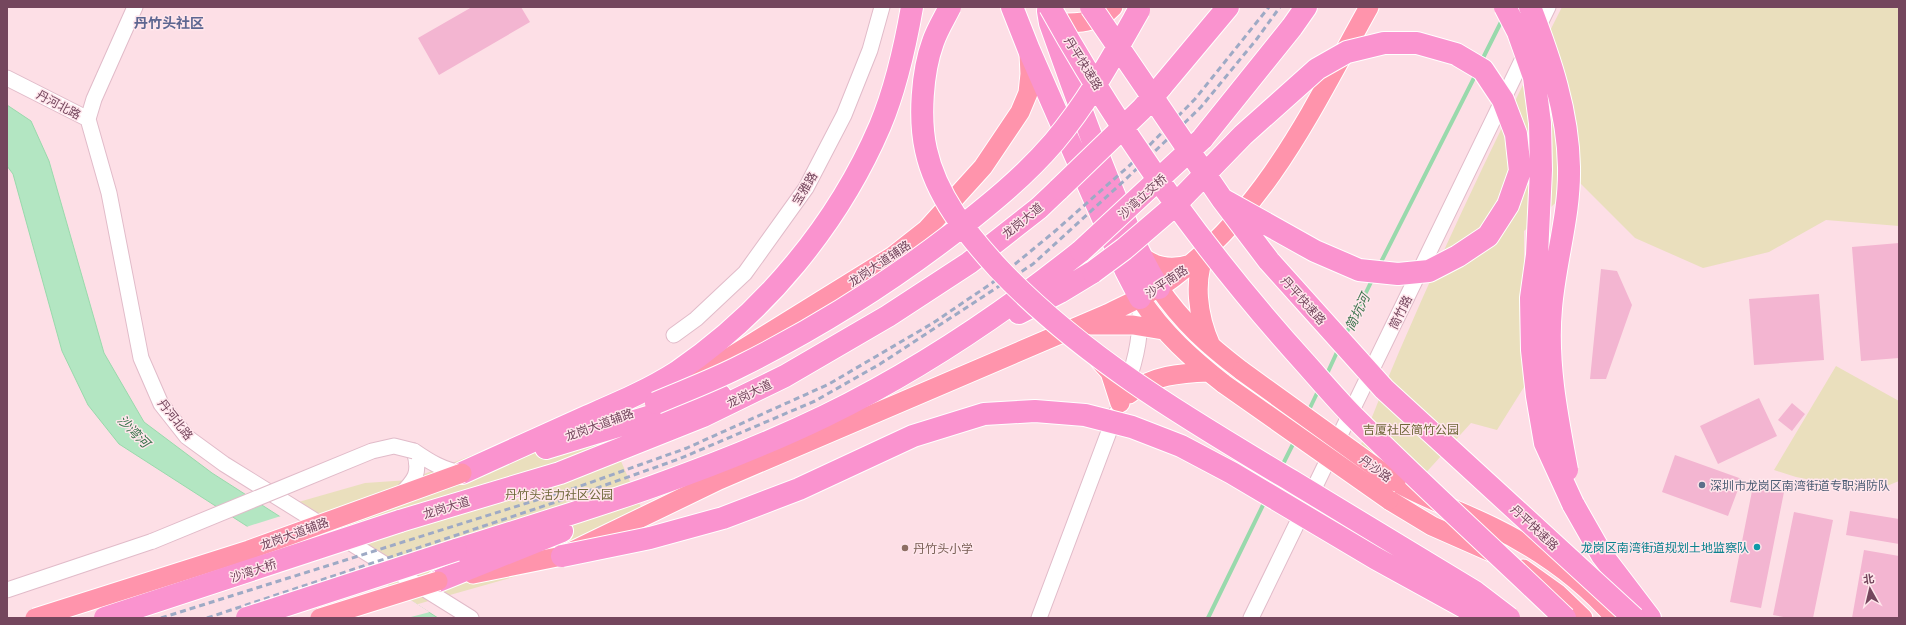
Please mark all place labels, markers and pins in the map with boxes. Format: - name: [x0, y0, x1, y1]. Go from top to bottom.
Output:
- place label: 深圳市龙岗区南湾街道专职消防队: [1710, 478, 1890, 492]
- marker: 深圳市龙岗区南湾街道专职消防队: [1697, 480, 1707, 490]
- place label: 龙岗区南湾街道规划土地监察队: [1581, 540, 1749, 554]
- place label: 丹竹头小学: [913, 541, 973, 555]
- marker: 龙岗区南湾街道规划土地监察队: [1752, 542, 1762, 552]
- marker: 丹竹头小学: [900, 543, 910, 553]

